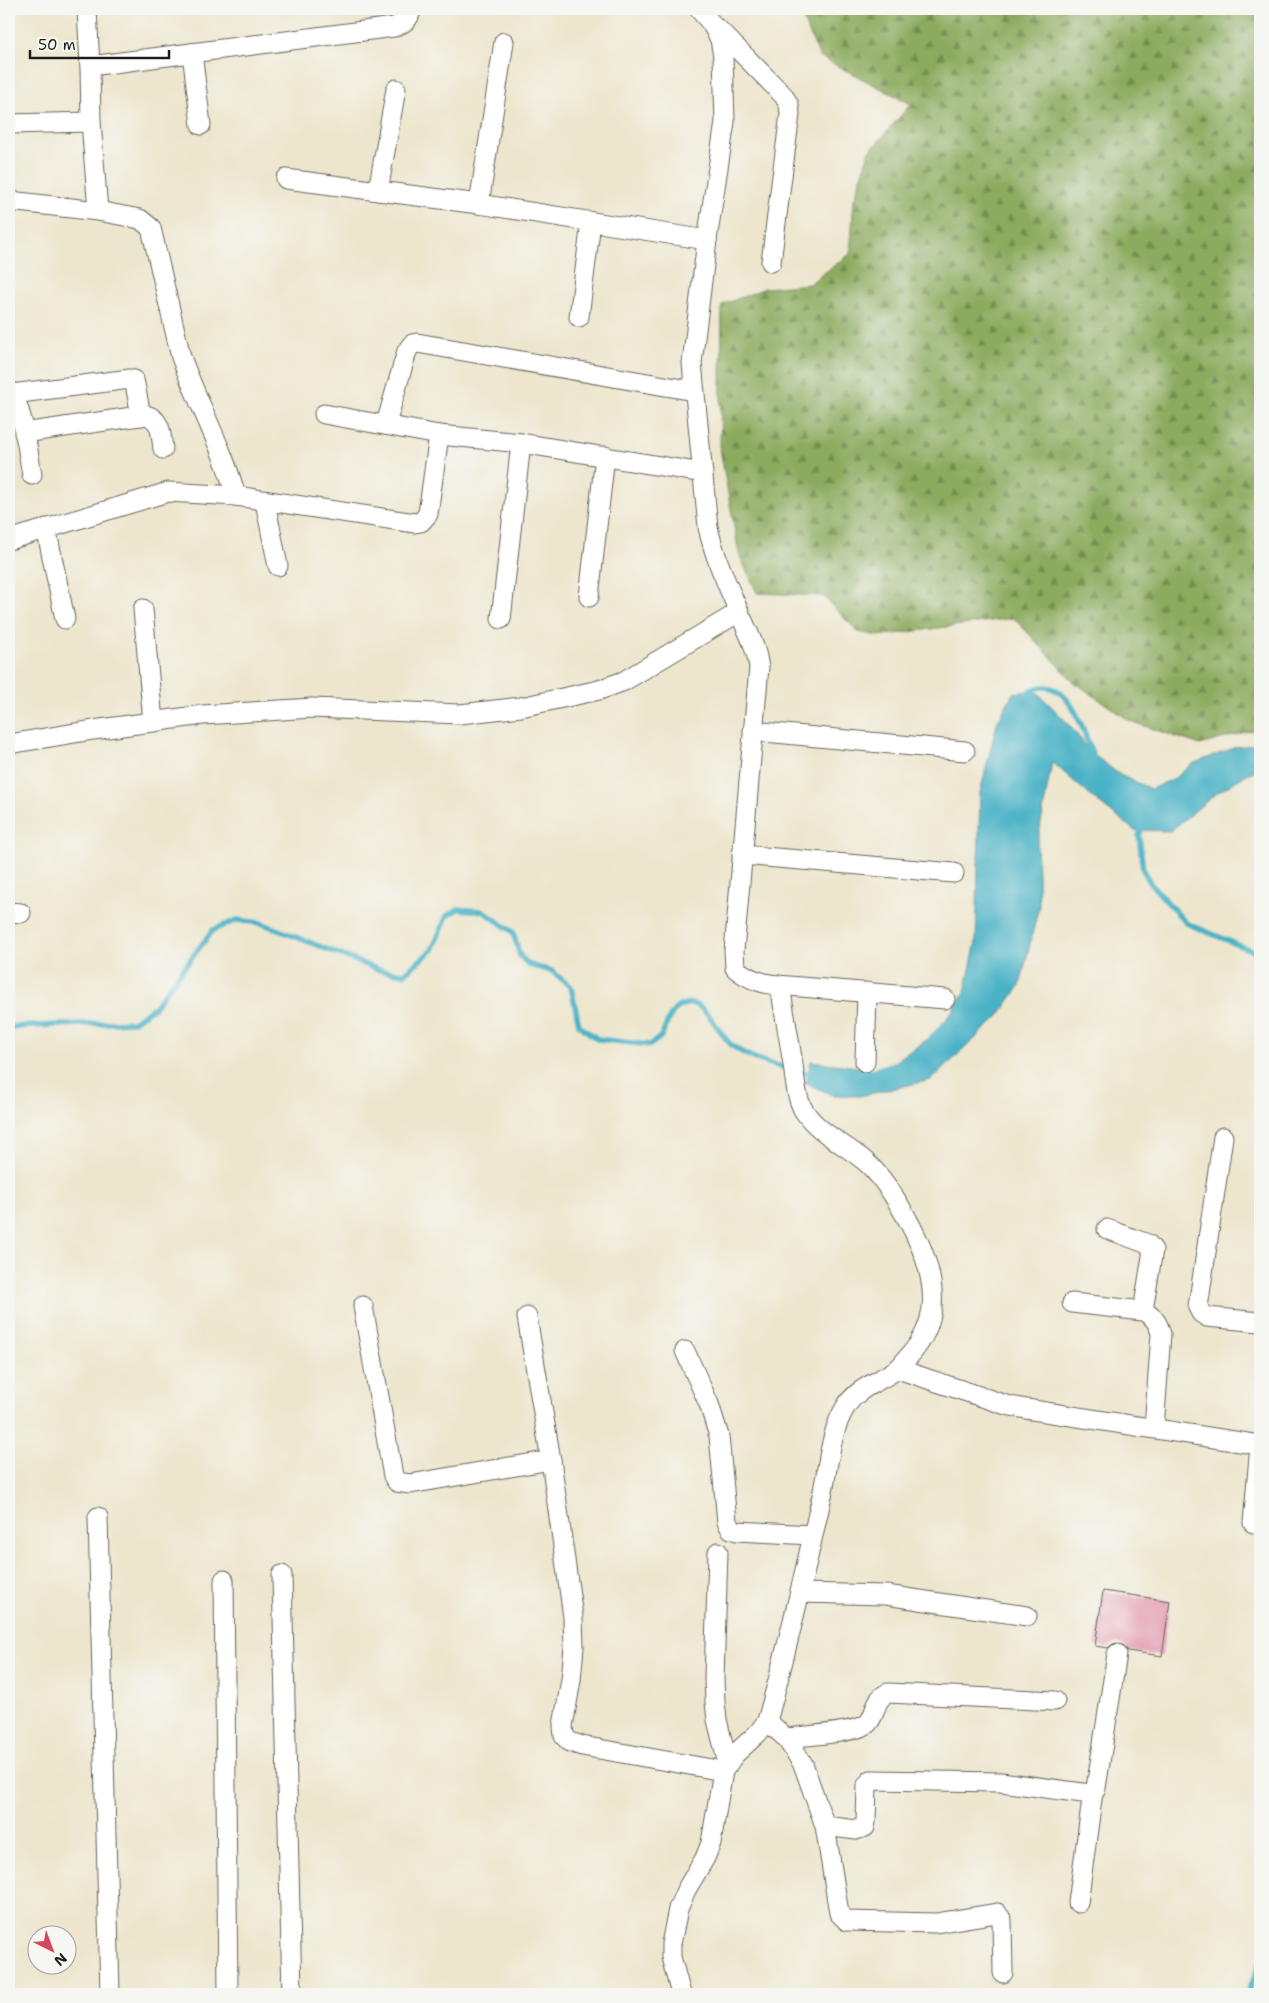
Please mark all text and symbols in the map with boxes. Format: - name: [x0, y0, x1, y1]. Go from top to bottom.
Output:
- scale bar: [30, 28, 169, 60]
- text: 50 m: [38, 35, 76, 55]
- north arrow: [28, 1926, 78, 1976]
- text: N: [51, 1949, 71, 1970]

